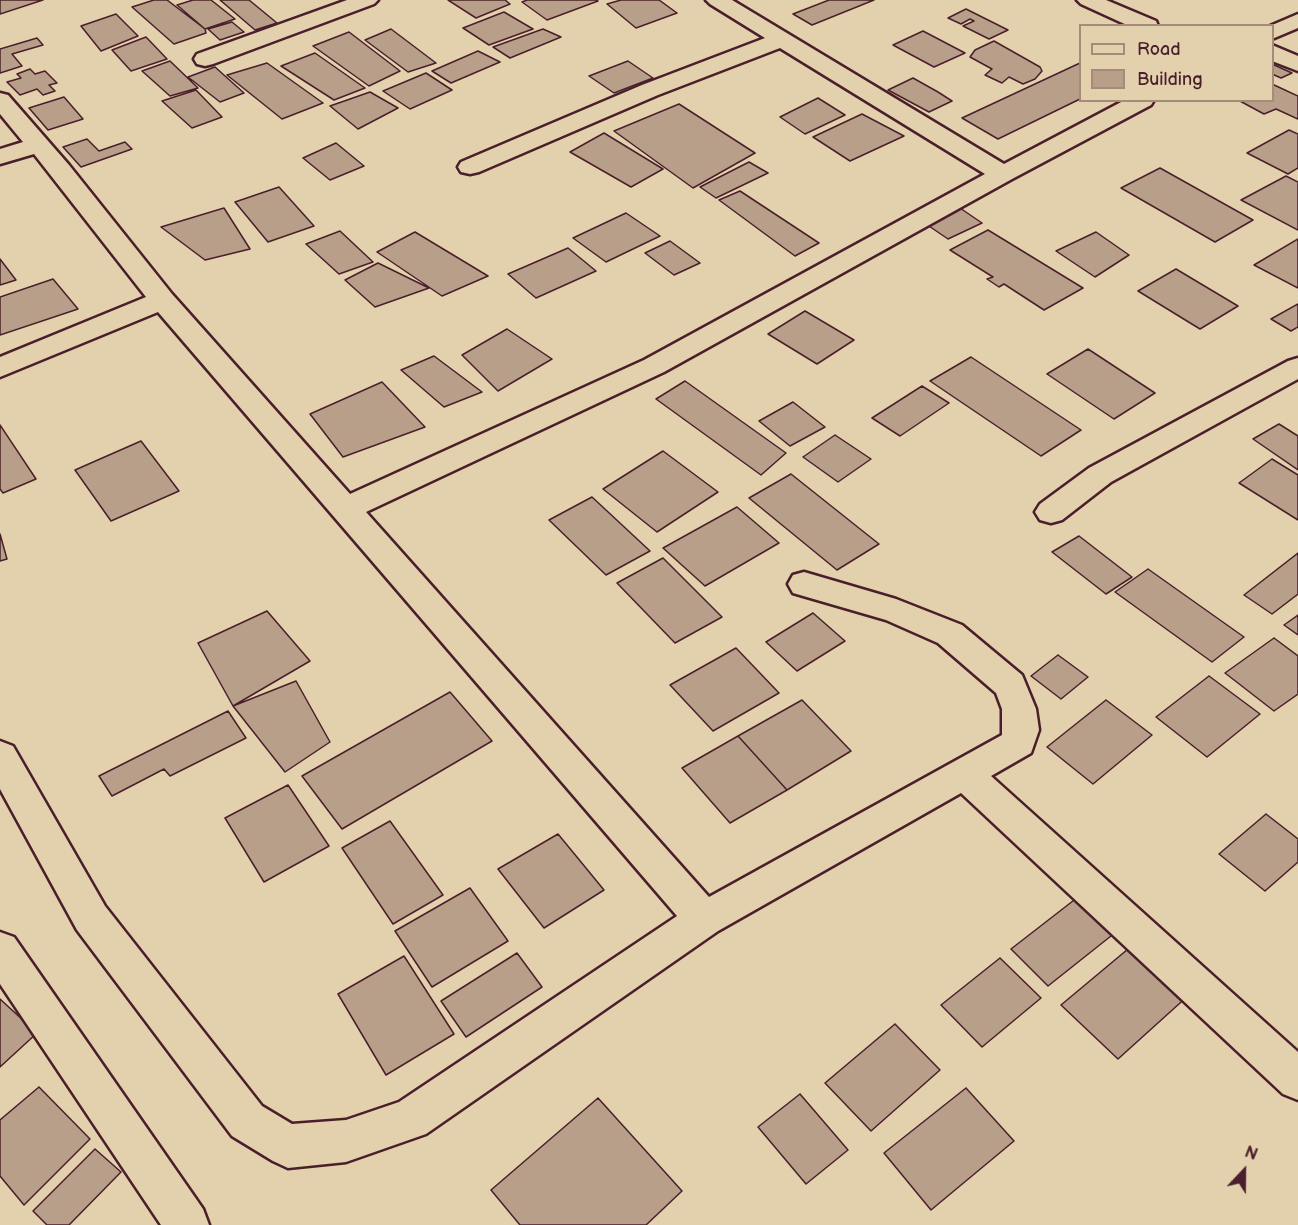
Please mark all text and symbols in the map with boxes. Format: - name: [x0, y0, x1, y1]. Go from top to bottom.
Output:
- legend: [1079, 24, 1274, 102]
- text: Road: [1137, 39, 1181, 60]
- text: Building: [1137, 69, 1203, 90]
- north arrow: [1214, 1141, 1274, 1201]
- text: N: [1242, 1143, 1260, 1165]

